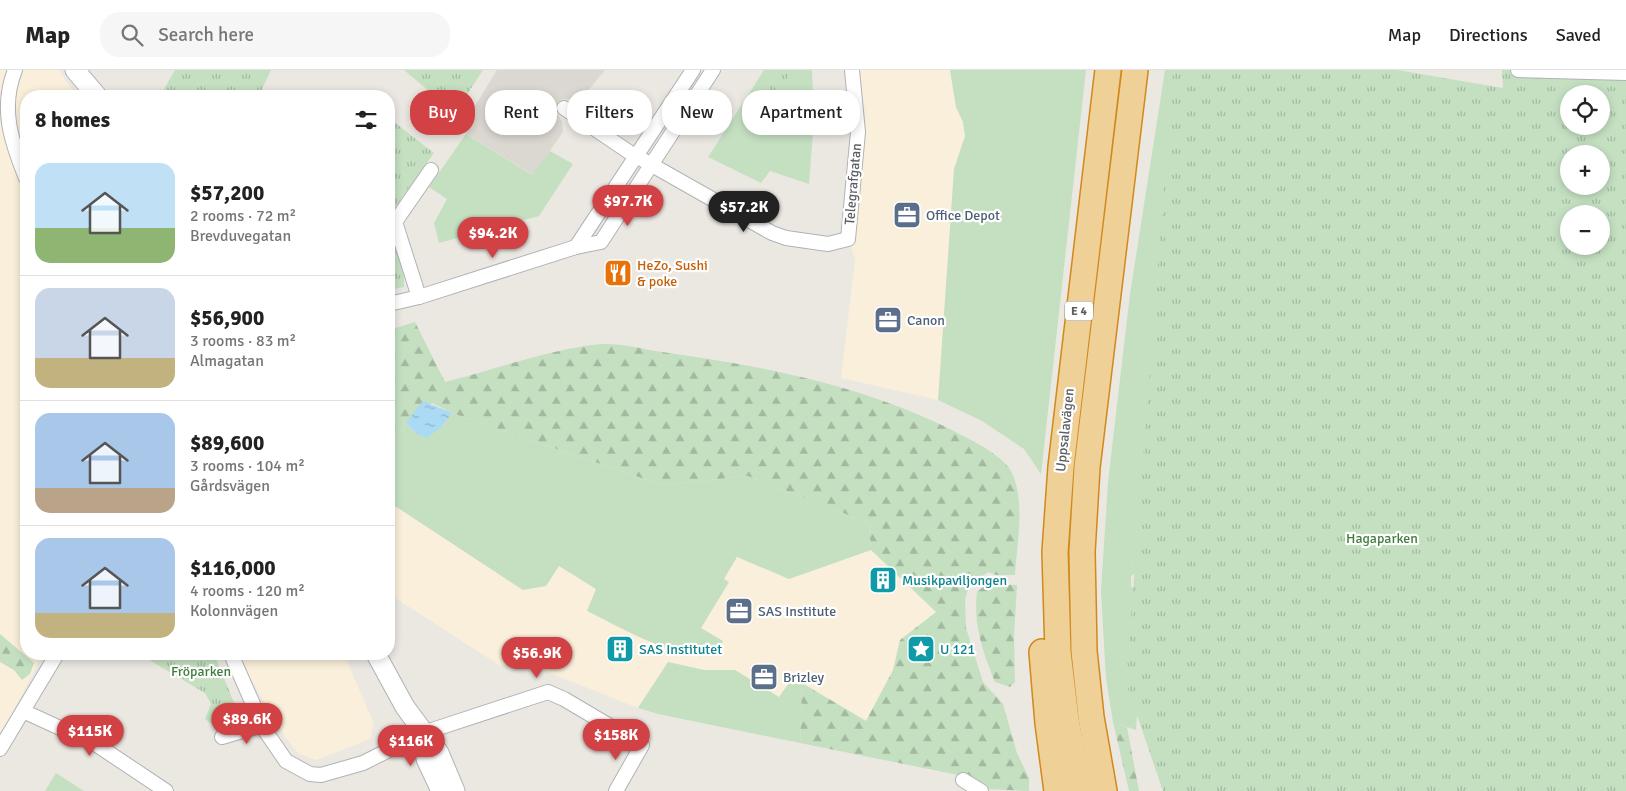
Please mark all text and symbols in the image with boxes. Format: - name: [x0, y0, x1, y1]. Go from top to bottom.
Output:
- search box: [100, 12, 450, 57]
- text: Map: [25, 20, 70, 50]
- icon: search: [118, 21, 146, 49]
- text: Search here: [158, 23, 254, 47]
- text: Map: [1388, 24, 1421, 46]
- text: Directions: [1449, 24, 1528, 46]
- text: Saved: [1556, 24, 1601, 46]
- map controls: [1560, 85, 1610, 255]
- button: locate: [1560, 85, 1610, 135]
- chip: Buy: [410, 90, 475, 135]
- chip: Rent: [485, 90, 557, 135]
- chip: Filters: [567, 90, 652, 135]
- chip: New: [662, 90, 732, 135]
- chip: Apartment: [742, 90, 860, 135]
- icon: filters: [352, 106, 380, 134]
- text: 8 homes: [35, 107, 110, 133]
- street label: Telegrafgatan: [841, 143, 865, 225]
- button: +: [1560, 145, 1610, 195]
- text: $57,200: [190, 180, 264, 206]
- icon: home: [75, 183, 135, 243]
- pin: $97.7K: [587, 184, 669, 227]
- pin: $57.2K: [703, 190, 785, 233]
- text: $97.7K: [603, 191, 653, 211]
- text: $57.2K: [719, 197, 769, 217]
- office icon: Office Depot: [892, 200, 922, 230]
- button: −: [1560, 205, 1610, 255]
- text: 2 rooms · 72 m²: [190, 206, 296, 226]
- place label: Office Depot: [926, 207, 1000, 224]
- pin: $94.2K: [452, 216, 534, 259]
- text: $94.2K: [468, 223, 518, 243]
- text: Brevduvegatan: [190, 226, 291, 246]
- place label: HeZo, Sushi & poke: [637, 257, 708, 290]
- restaurant icon: HeZo, Sushi & poke: [603, 258, 633, 288]
- road number: E 4: [1065, 302, 1093, 320]
- text: $56,900: [190, 305, 264, 331]
- office icon: Canon: [873, 305, 903, 335]
- icon: home: [75, 308, 135, 368]
- place label: Canon: [907, 312, 945, 329]
- text: 3 rooms · 83 m²: [190, 331, 296, 351]
- text: Almagatan: [190, 351, 264, 371]
- street label: Uppsalavägen: [1052, 387, 1078, 473]
- text: $89,600: [190, 430, 264, 456]
- icon: home: [75, 433, 135, 493]
- text: 3 rooms · 104 m²: [190, 456, 305, 476]
- text: Gårdsvägen: [190, 476, 270, 496]
- park label: Hagaparken: [1346, 530, 1418, 547]
- text: $116,000: [190, 555, 276, 581]
- icon: home: [75, 558, 135, 618]
- building icon: Musikpaviljongen: [868, 565, 898, 595]
- place label: Musikpaviljongen: [902, 572, 1007, 589]
- text: 4 rooms · 120 m²: [190, 581, 305, 601]
- office icon: SAS Institute: [724, 596, 754, 626]
- text: Kolonnvägen: [190, 601, 278, 621]
- place label: SAS Institute: [758, 603, 836, 620]
- building icon: SAS Institutet: [605, 634, 635, 664]
- place icon: U 121: [906, 634, 936, 664]
- pin: $56.9K: [496, 636, 578, 679]
- place label: SAS Institutet: [639, 641, 722, 658]
- place label: U 121: [940, 641, 975, 658]
- text: $56.9K: [512, 643, 562, 663]
- office icon: Brizley: [749, 662, 779, 692]
- park label: Fröparken: [171, 663, 231, 680]
- place label: Brizley: [783, 669, 825, 686]
- pin: $89.6K: [206, 702, 288, 745]
- text: $89.6K: [222, 709, 272, 729]
- pin: $115K: [55, 714, 125, 757]
- pin: $158K: [581, 718, 651, 761]
- text: $115K: [68, 721, 112, 741]
- pin: $116K: [376, 724, 446, 767]
- text: $158K: [594, 725, 638, 745]
- text: $116K: [389, 731, 433, 751]

